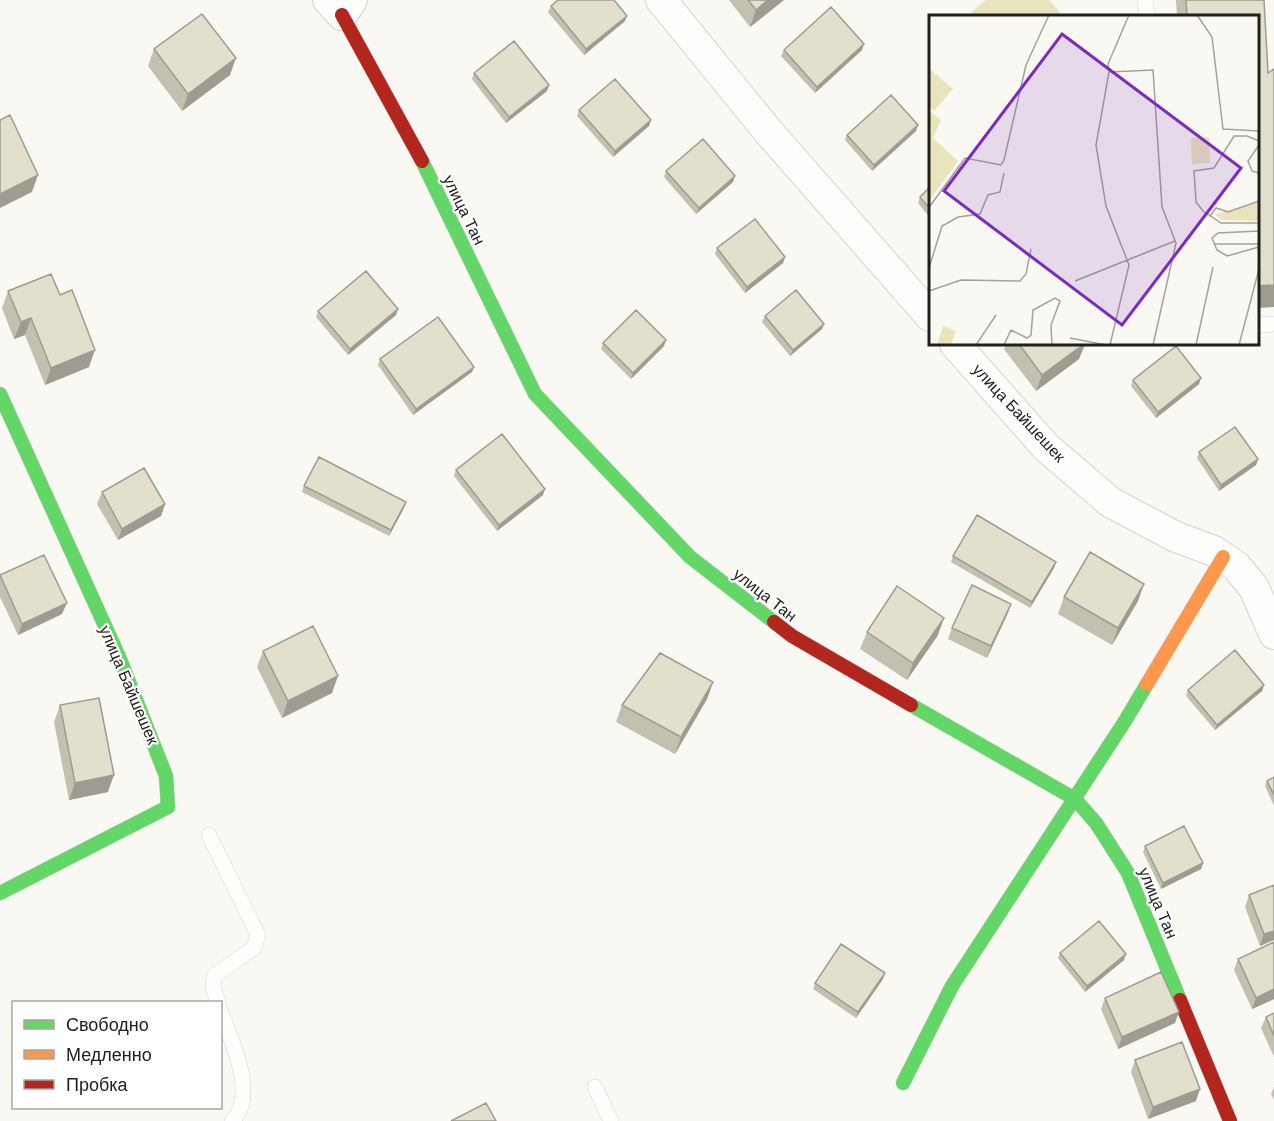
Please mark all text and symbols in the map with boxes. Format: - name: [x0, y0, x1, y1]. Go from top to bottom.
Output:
- inset map: [929, 15, 1259, 345]
- street label: улица Тан: [440, 172, 488, 248]
- street label: улица Байшешек: [969, 361, 1069, 466]
- street label: улица Тан: [730, 565, 800, 625]
- street label: улица Байшешек: [96, 623, 162, 748]
- street label: улица Тан: [1135, 865, 1181, 941]
- legend: [12, 1001, 222, 1109]
- text: Свободно: [66, 1015, 149, 1035]
- text: Медленно: [66, 1045, 152, 1065]
- text: Пробка: [66, 1075, 129, 1095]

